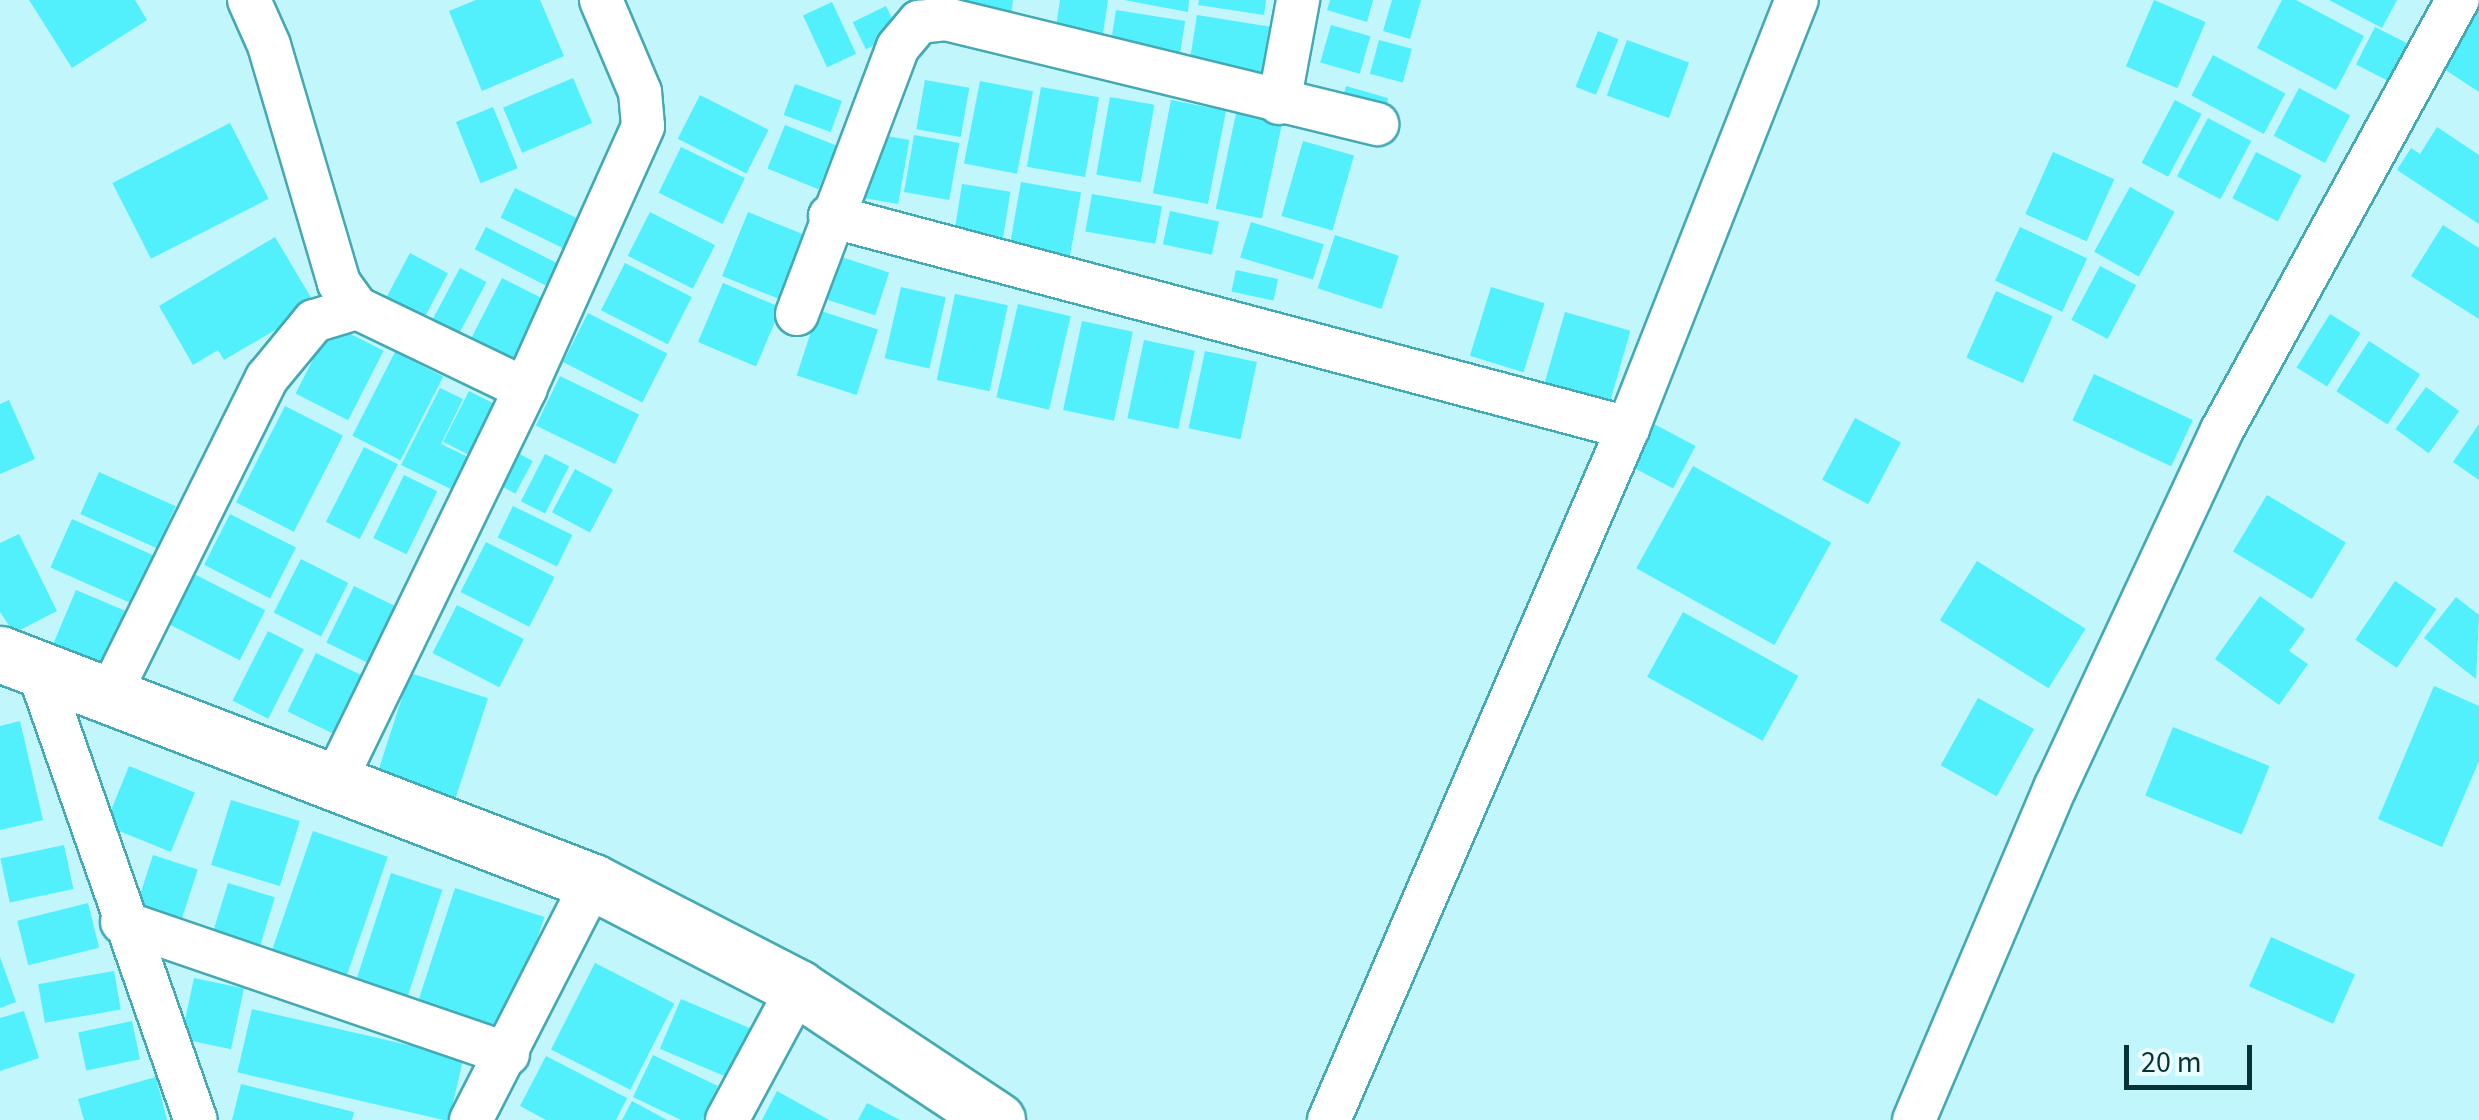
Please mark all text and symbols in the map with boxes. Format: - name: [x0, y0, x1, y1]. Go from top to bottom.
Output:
- scale bar: [2129, 1025, 2256, 1087]
- text: 20 m: [2141, 1041, 2202, 1084]

